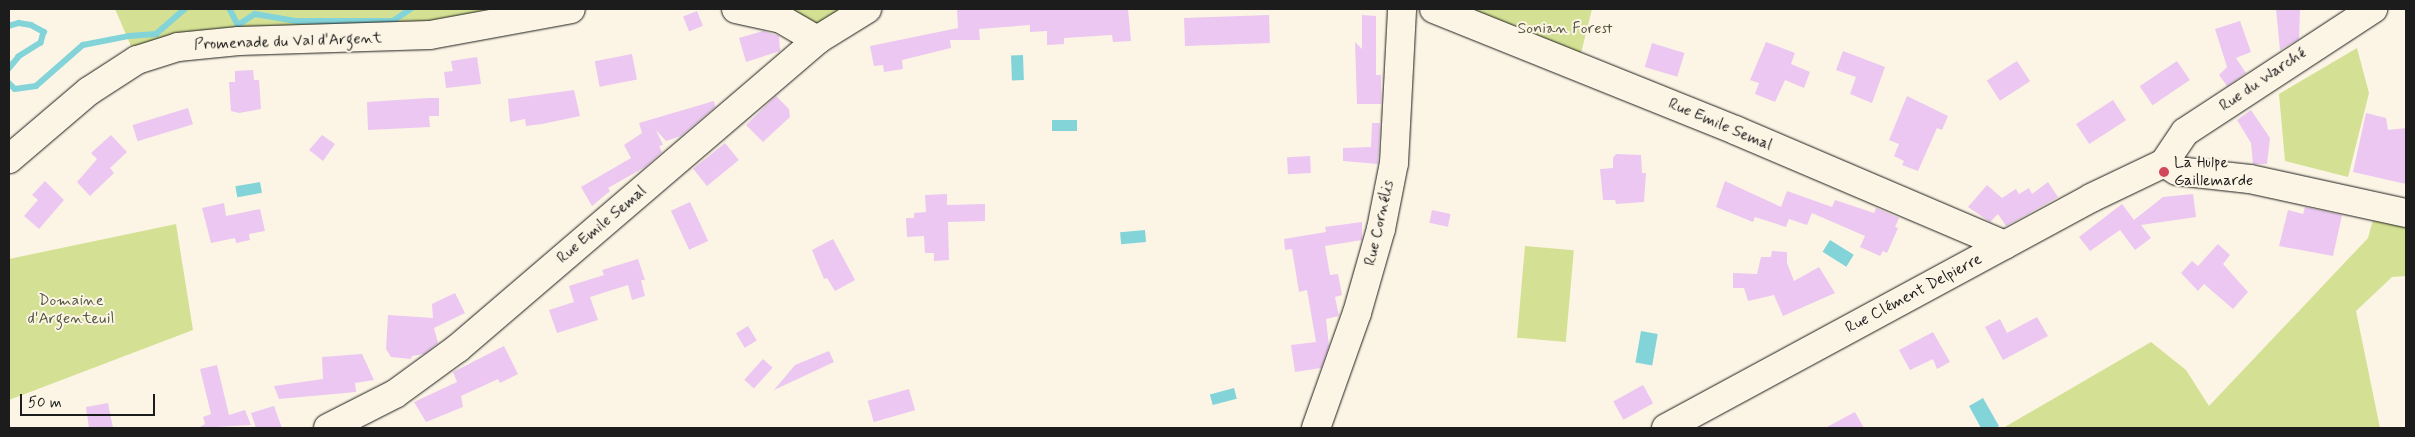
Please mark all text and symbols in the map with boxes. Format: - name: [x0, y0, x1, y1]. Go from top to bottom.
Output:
- park label: Sonian Forest: [1517, 19, 1613, 39]
- street label: Promenade du Val d'Argent: [193, 29, 383, 55]
- street label: Rue du Warché: [2217, 44, 2309, 116]
- street label: Rue Emile Semal: [1664, 94, 1776, 156]
- place label: La Hulpe Gaillemarde: [2174, 153, 2253, 191]
- marker: La Hulpe Gaillemarde: [2158, 166, 2170, 178]
- street label: Rue Cornélis: [1361, 178, 1399, 268]
- street label: Rue Emile Semal: [553, 181, 651, 269]
- street label: Rue Clément Delpierre: [1843, 250, 1985, 338]
- park label: Domaine d'Argenteuil: [28, 291, 114, 329]
- scale bar: [22, 384, 158, 416]
- text: 50 m: [28, 393, 62, 413]

